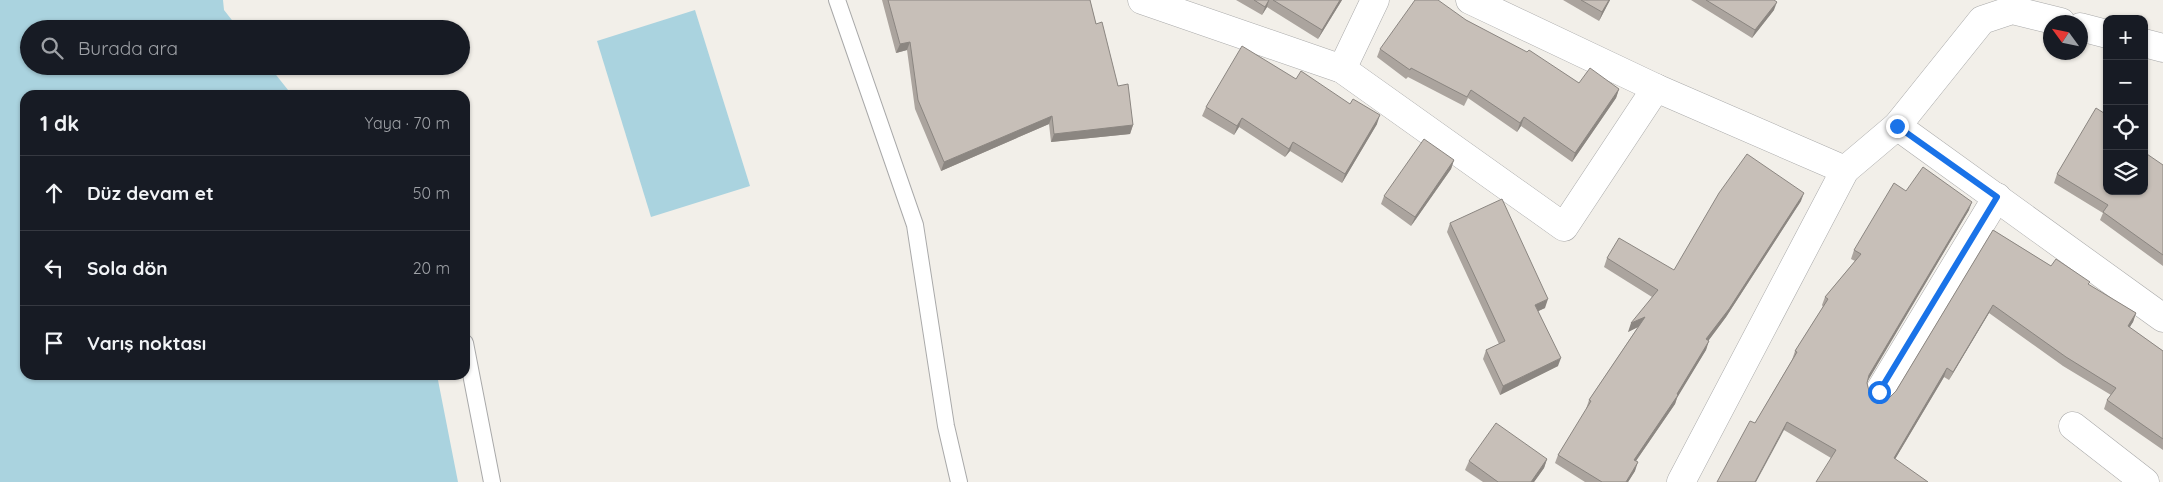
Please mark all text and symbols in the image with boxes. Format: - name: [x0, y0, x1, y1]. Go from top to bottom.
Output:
- north arrow: [2043, 15, 2088, 60]
- map controls: [2103, 15, 2148, 195]
- button: +: [2103, 15, 2148, 60]
- search box: [20, 20, 470, 75]
- icon: search: [38, 34, 66, 62]
- text: Burada ara: [78, 36, 178, 60]
- button: −: [2103, 60, 2148, 105]
- button: locate: [2103, 105, 2148, 150]
- text: 1 dk: [40, 110, 79, 136]
- text: Yaya · 70 m: [365, 113, 450, 133]
- route end: [1886, 115, 1909, 138]
- button: layers: [2103, 150, 2148, 195]
- icon: ahead: [40, 179, 68, 207]
- text: Düz devam et: [87, 181, 214, 205]
- text: 50 m: [413, 183, 450, 203]
- icon: left: [40, 254, 68, 282]
- text: Sola dön: [87, 256, 168, 280]
- text: 20 m: [413, 258, 450, 278]
- icon: arrive: [40, 329, 68, 357]
- text: Varış noktası: [87, 331, 206, 355]
- route start: [1868, 381, 1891, 404]

